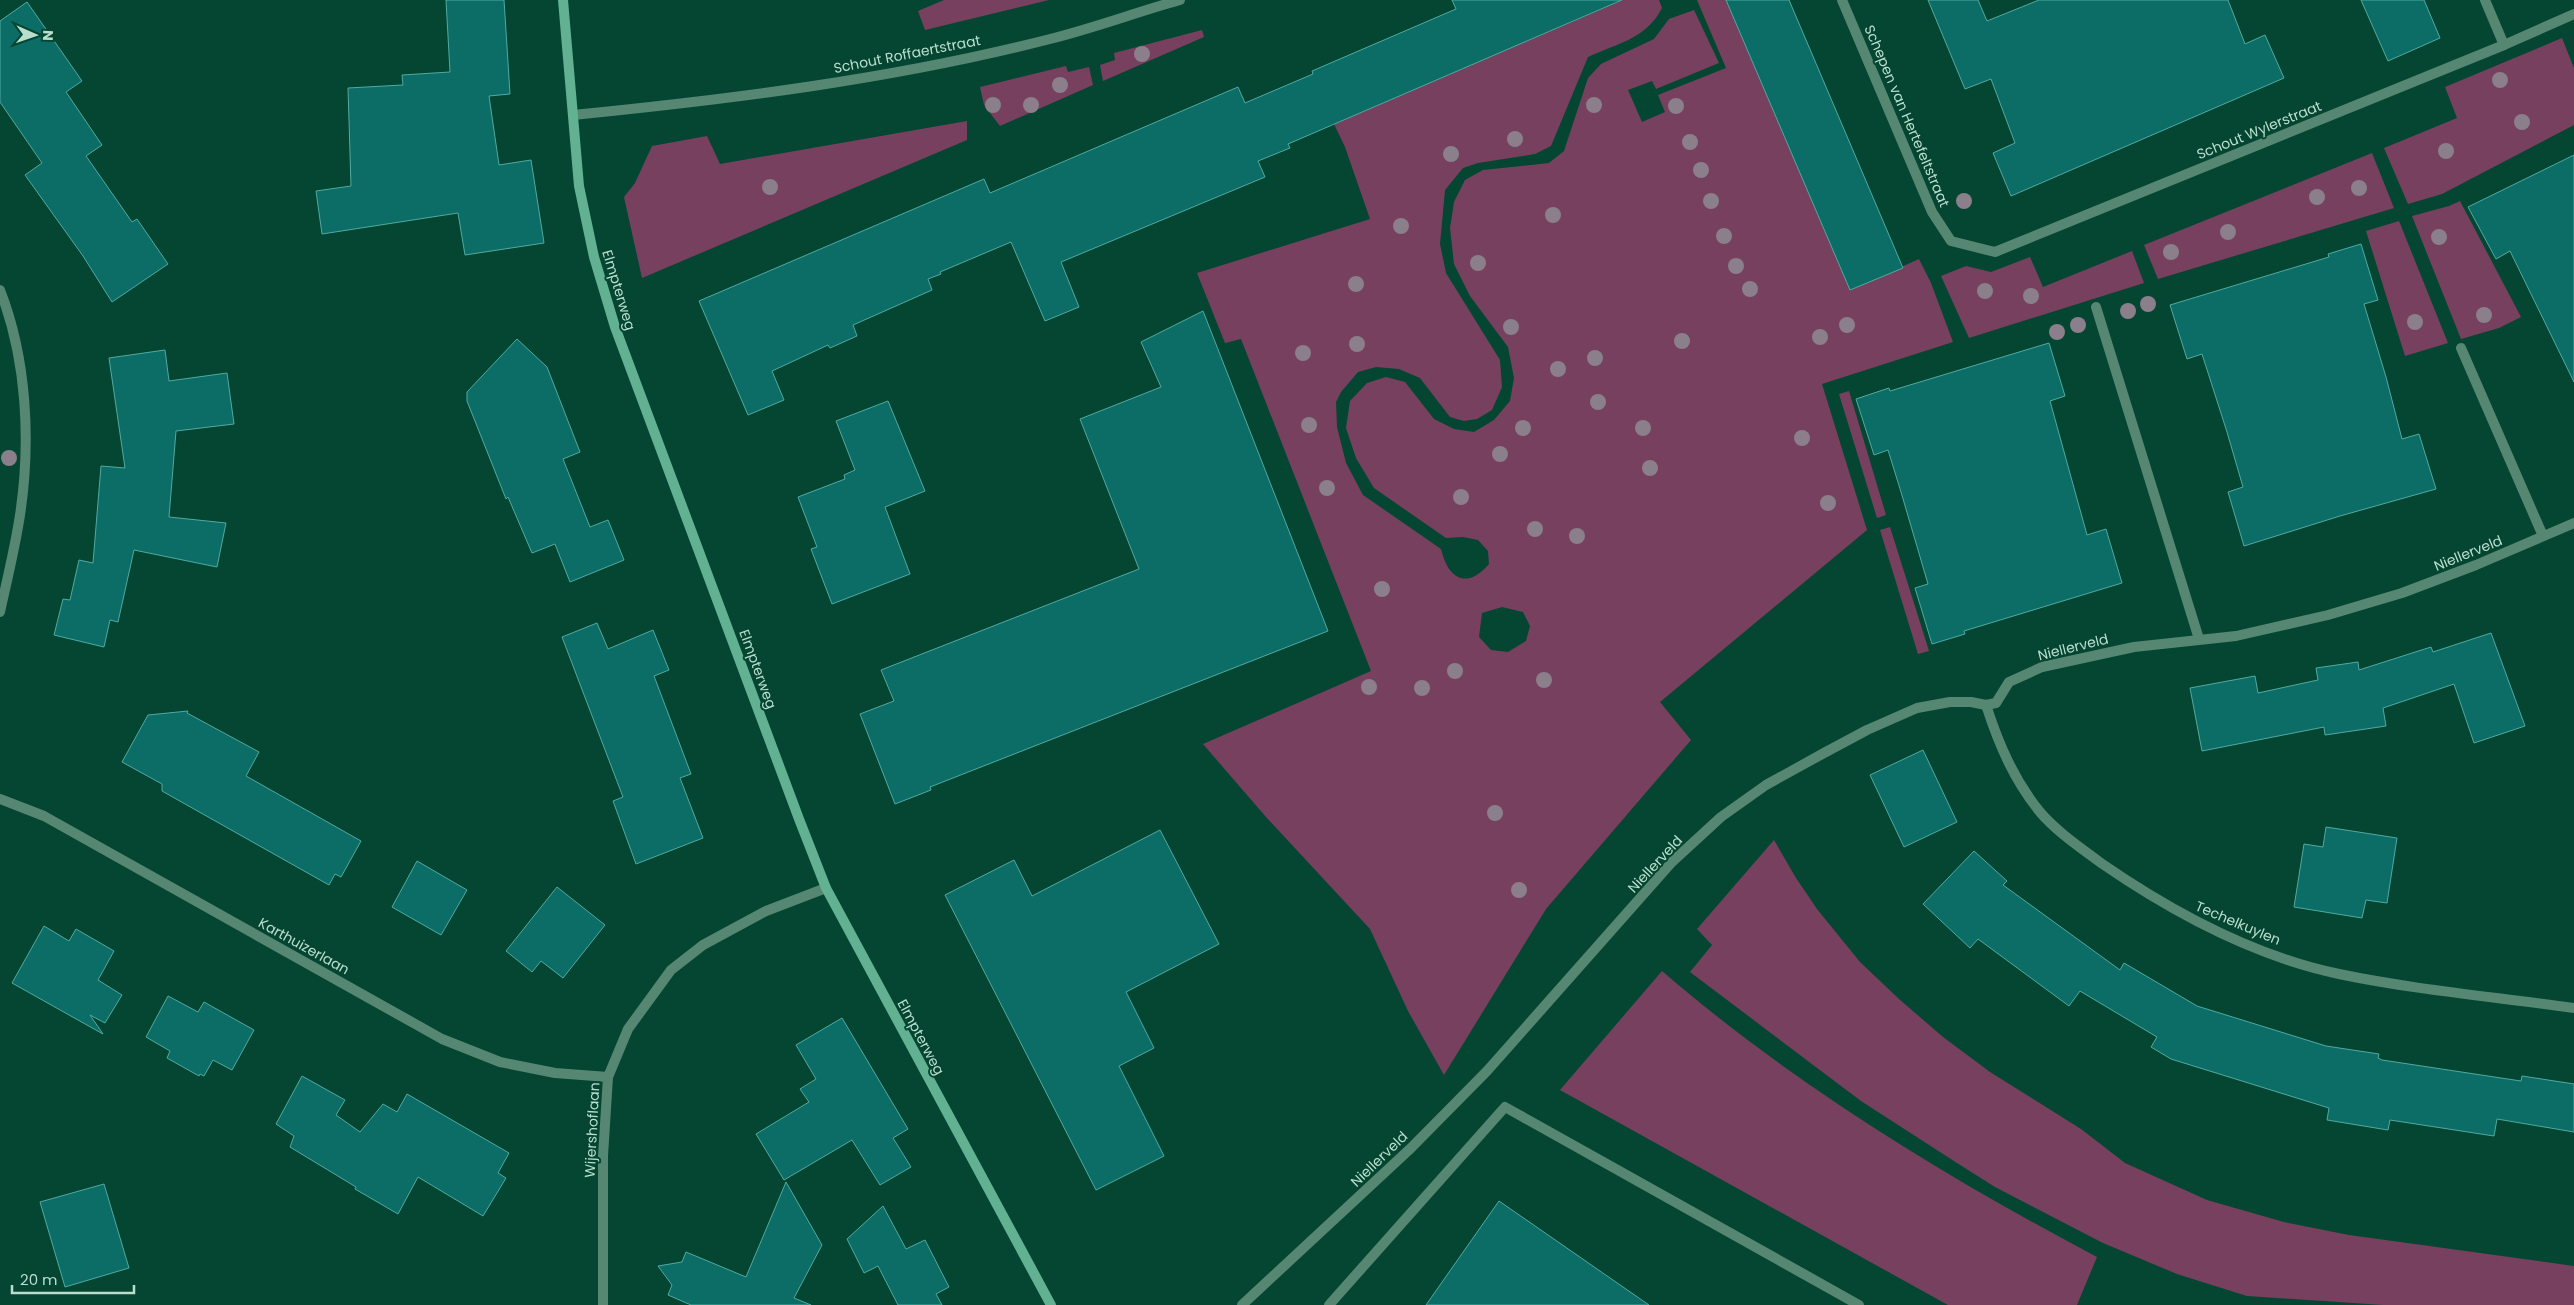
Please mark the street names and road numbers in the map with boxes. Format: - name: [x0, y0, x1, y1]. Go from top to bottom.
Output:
- street label: Schepen van Hertefeltstraat: [1859, 22, 1955, 210]
- street label: Schout Roffaertstraat: [832, 30, 982, 78]
- street label: Schout Wylerstraat: [2194, 96, 2324, 164]
- street label: Elmpterweg: [597, 247, 641, 333]
- street label: Niellerveld: [2431, 530, 2505, 576]
- street label: Elmpterweg: [734, 627, 782, 711]
- street label: Niellerveld: [2036, 629, 2110, 665]
- street label: Niellerveld: [1623, 831, 1687, 897]
- street label: Techelkuylen: [2192, 896, 2284, 950]
- street label: Karthuizerlaan: [255, 913, 353, 979]
- street label: Elmpterweg: [893, 996, 949, 1078]
- street label: Wijershoflaan: [580, 1082, 604, 1178]
- street label: Niellerveld: [1346, 1127, 1412, 1191]

